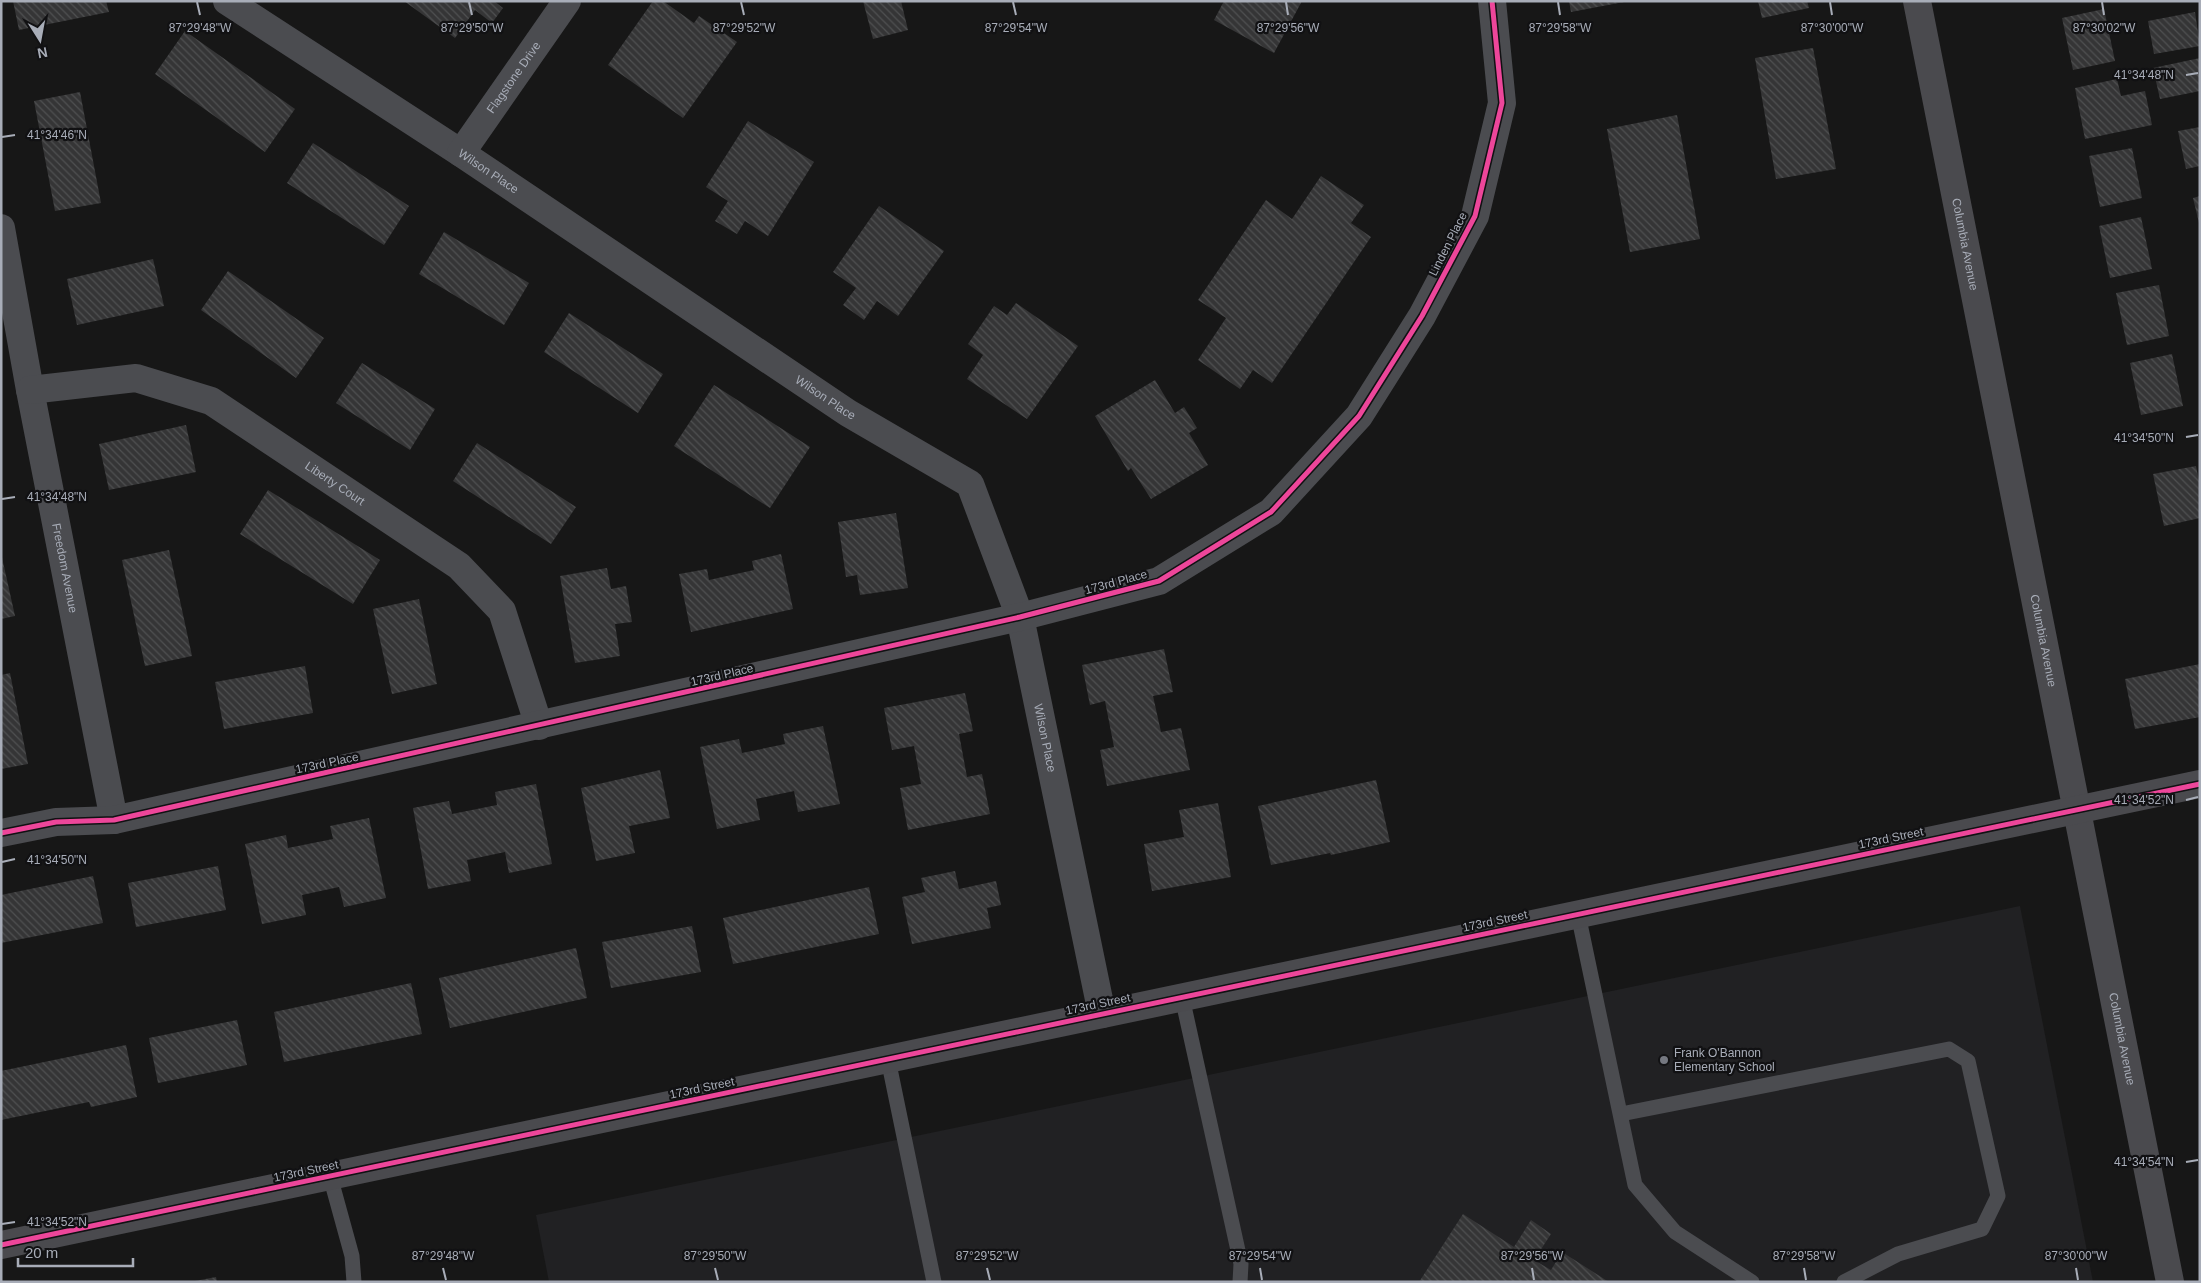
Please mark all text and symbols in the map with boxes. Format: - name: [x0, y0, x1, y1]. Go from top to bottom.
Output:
- north arrow: [15, 15, 65, 65]
- text: 87°29'48"W: [169, 21, 232, 35]
- text: 87°29'50"W: [441, 21, 504, 35]
- text: 87°29'52"W: [713, 21, 776, 35]
- text: 87°29'54"W: [985, 21, 1048, 35]
- text: 87°29'56"W: [1257, 21, 1320, 35]
- text: 87°29'58"W: [1529, 21, 1592, 35]
- text: 87°30'00"W: [1801, 21, 1864, 35]
- text: 87°30'02"W: [2073, 21, 2136, 35]
- street label: Flagstone Drive: [484, 39, 544, 116]
- text: N: [36, 44, 49, 62]
- text: 41°34'48"N: [2114, 68, 2174, 82]
- text: 41°34'46"N: [27, 128, 87, 142]
- street label: Wilson Place: [456, 146, 521, 197]
- street label: Columbia Avenue: [1949, 197, 1981, 292]
- street label: Linden Place: [1426, 210, 1470, 278]
- street label: Wilson Place: [793, 373, 858, 423]
- text: 41°34'50"N: [2114, 431, 2174, 445]
- street label: Liberty Court: [302, 459, 368, 509]
- text: 41°34'48"N: [27, 490, 87, 504]
- street label: Freedom Avenue: [49, 522, 80, 615]
- street label: 173rd Place: [1083, 567, 1149, 597]
- street label: Columbia Avenue: [2027, 593, 2059, 688]
- street label: 173rd Place: [689, 661, 755, 689]
- street label: Wilson Place: [1031, 703, 1059, 774]
- street label: 173rd Place: [294, 749, 360, 777]
- text: 41°34'52"N: [2114, 793, 2174, 807]
- street label: 173rd Street: [1857, 824, 1925, 852]
- text: 41°34'50"N: [27, 853, 87, 867]
- street label: 173rd Street: [1461, 907, 1529, 935]
- street label: 173rd Street: [1064, 990, 1132, 1018]
- street label: Columbia Avenue: [2106, 991, 2138, 1087]
- place label: Frank O'Bannon Elementary School: [1674, 1046, 1775, 1074]
- marker: Frank O'Bannon Elementary School: [1658, 1054, 1670, 1066]
- street label: 173rd Street: [668, 1074, 736, 1102]
- text: 41°34'54"N: [2114, 1155, 2174, 1169]
- street label: 173rd Street: [272, 1157, 340, 1185]
- text: 41°34'52"N: [27, 1215, 87, 1229]
- scale bar: [18, 1236, 132, 1268]
- text: 20 m: [25, 1244, 58, 1261]
- text: 87°29'48"W: [412, 1249, 475, 1263]
- text: 87°29'50"W: [684, 1249, 747, 1263]
- text: 87°29'52"W: [956, 1249, 1019, 1263]
- text: 87°29'54"W: [1229, 1249, 1292, 1263]
- text: 87°29'56"W: [1501, 1249, 1564, 1263]
- text: 87°29'58"W: [1773, 1249, 1836, 1263]
- text: 87°30'00"W: [2045, 1249, 2108, 1263]

